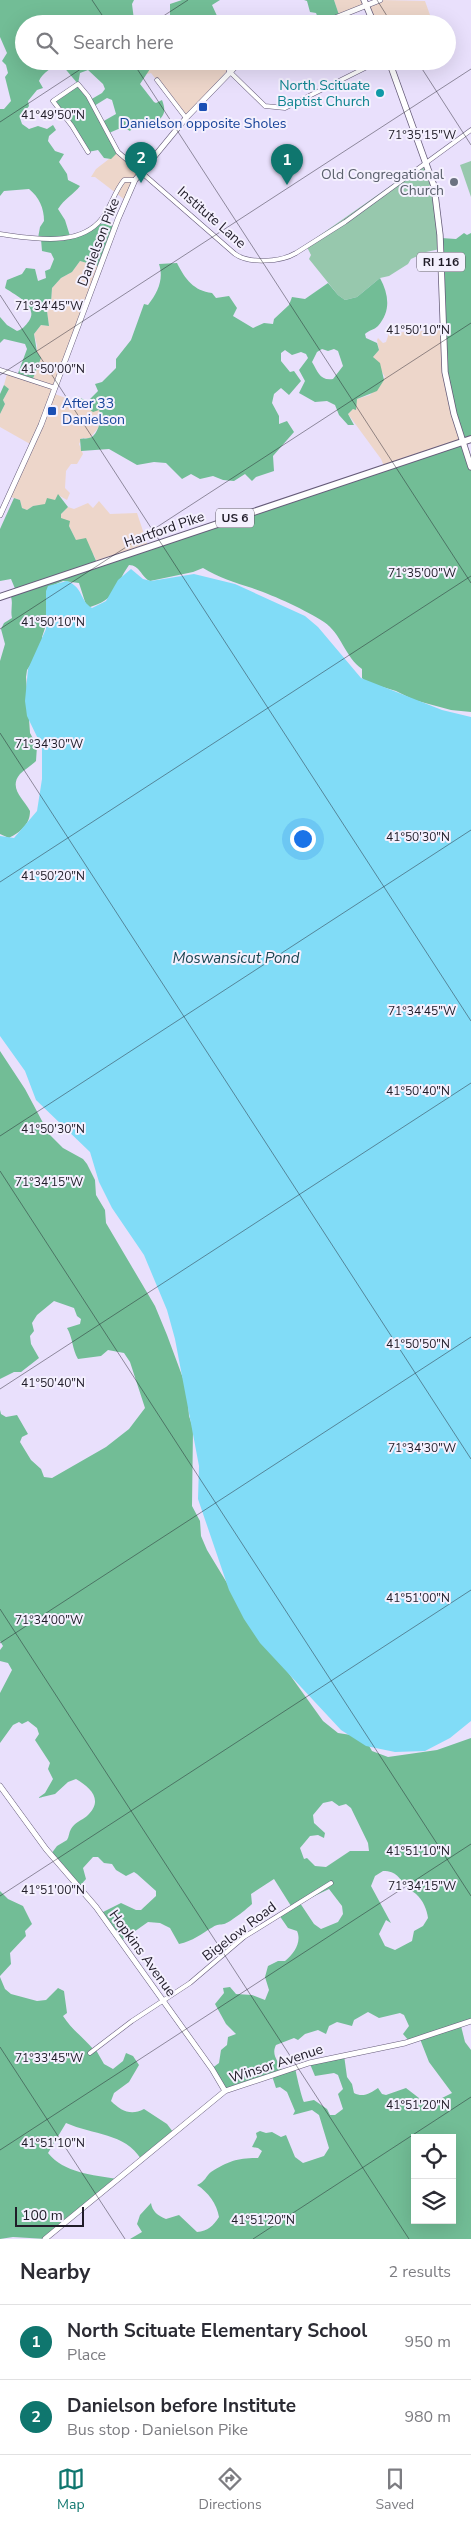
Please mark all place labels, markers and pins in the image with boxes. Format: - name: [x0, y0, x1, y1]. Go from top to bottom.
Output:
- place label: North Scituate Baptist Church: [277, 76, 370, 111]
- marker: North Scituate Baptist Church: [374, 87, 386, 99]
- marker: Danielson opposite Sholes: [197, 101, 209, 113]
- place label: Danielson opposite Sholes: [120, 114, 287, 133]
- pin: 2: [125, 142, 157, 183]
- pin: 1: [271, 144, 303, 185]
- place label: Old Congregational Church: [321, 165, 445, 200]
- marker: Old Congregational Church: [448, 176, 460, 188]
- place label: After 33 Danielson: [62, 394, 125, 429]
- marker: After 33 Danielson: [46, 405, 58, 417]

